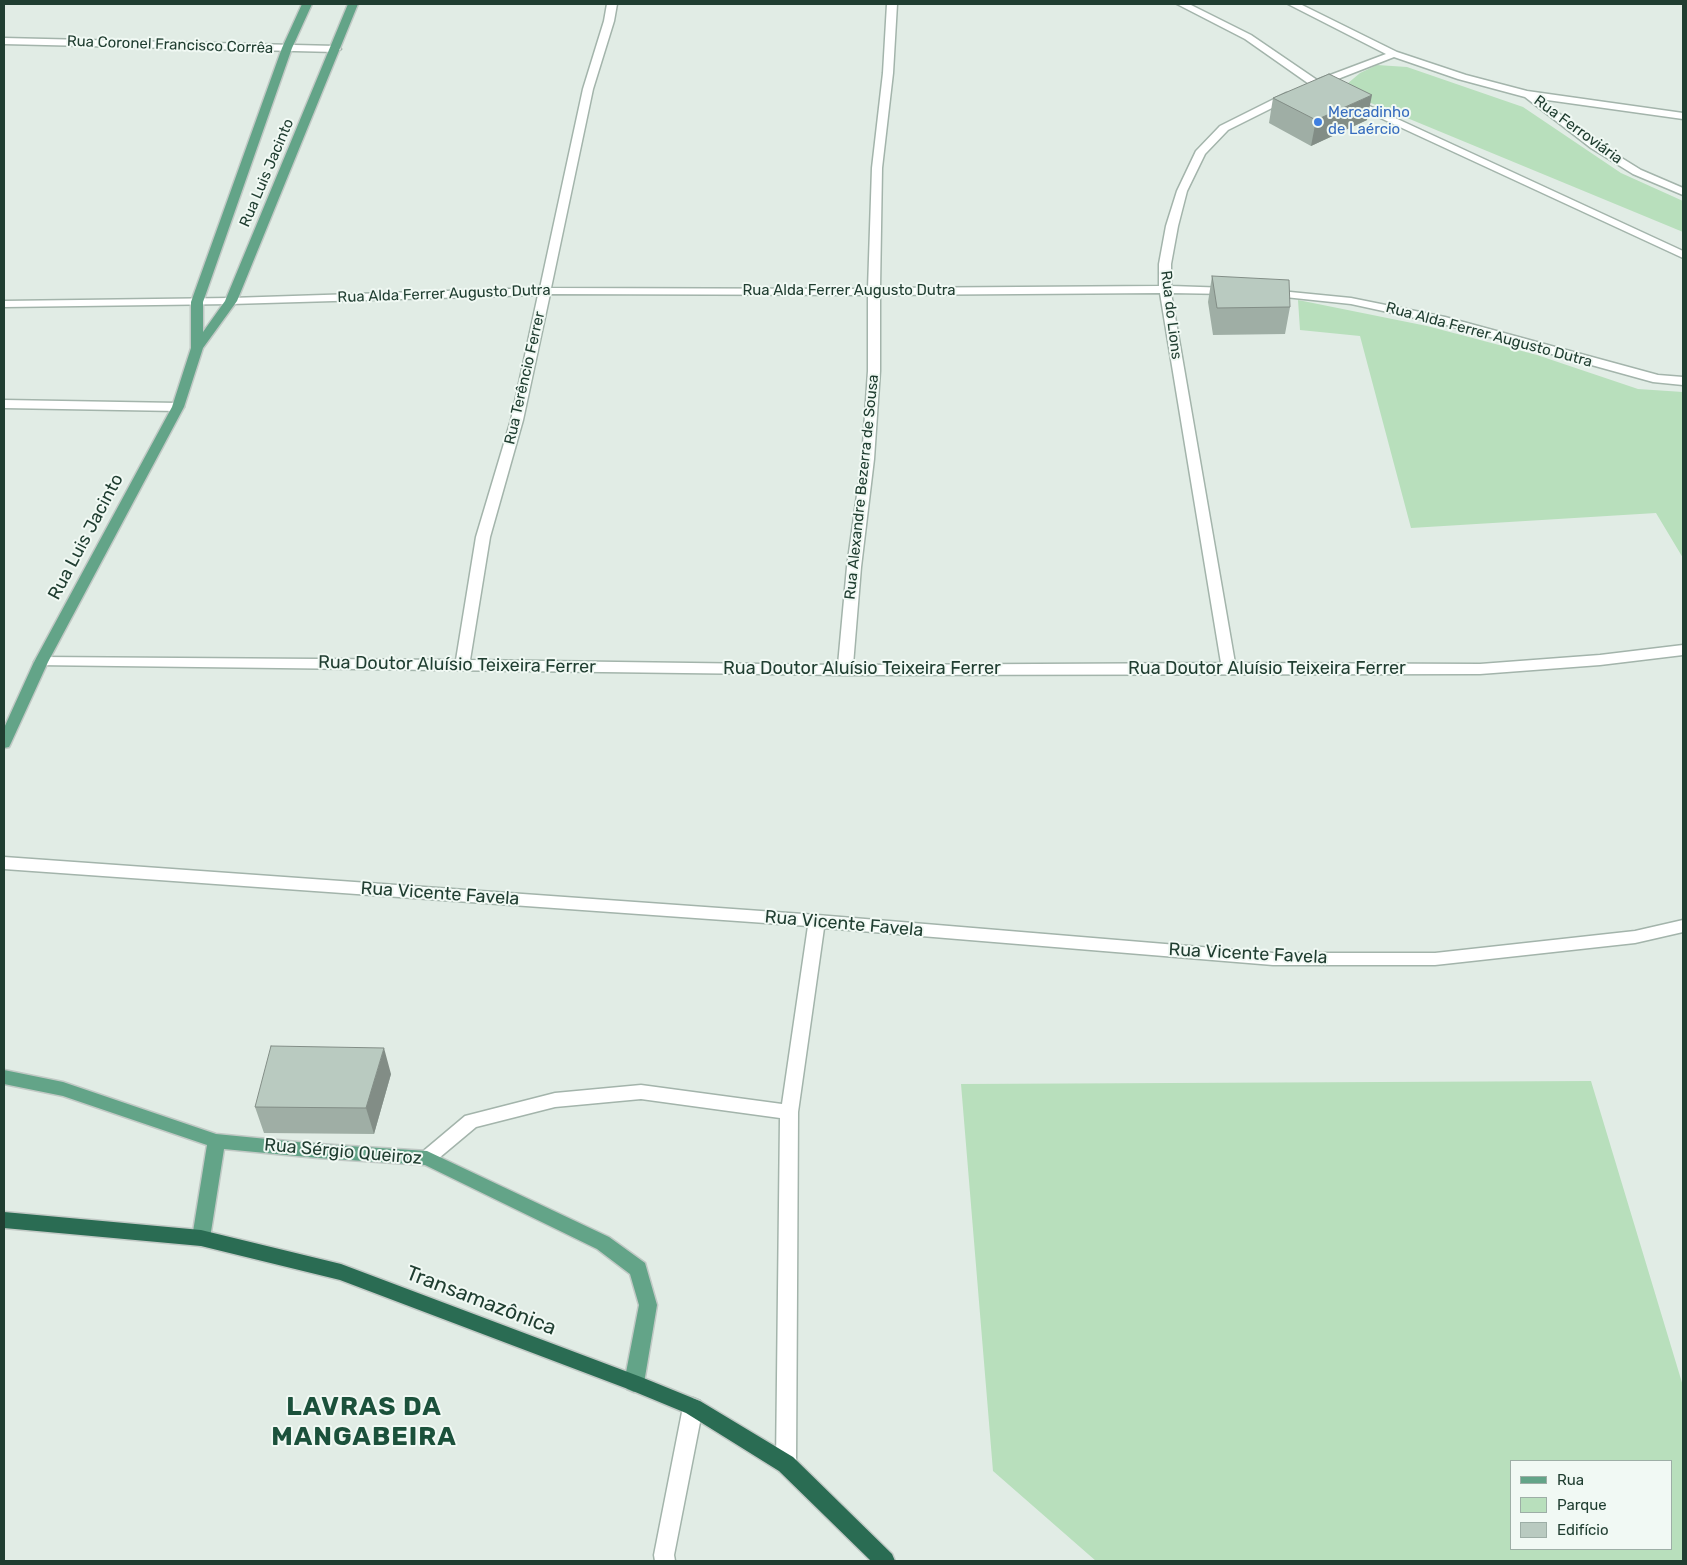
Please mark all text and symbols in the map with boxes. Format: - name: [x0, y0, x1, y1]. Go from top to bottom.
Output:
- street label: Rua Coronel Francisco Corrêa: [66, 32, 274, 58]
- street label: Rua Ferroviária: [1530, 92, 1626, 168]
- place label: Mercadinho de Laércio: [1328, 104, 1410, 139]
- street label: Rua Luis Jacinto: [236, 116, 298, 230]
- marker: Mercadinho de Laércio: [1312, 116, 1324, 128]
- street label: Rua do Lions: [1157, 270, 1185, 360]
- street label: Rua Alda Ferrer Augusto Dutra: [337, 281, 551, 307]
- street label: Rua Alda Ferrer Augusto Dutra: [742, 282, 956, 300]
- street label: Rua Alda Ferrer Augusto Dutra: [1384, 299, 1594, 371]
- street label: Rua Terêncio Ferrer: [501, 310, 549, 446]
- street label: Rua Alexandre Bezerra de Sousa: [841, 374, 883, 600]
- street label: Rua Luis Jacinto: [44, 470, 128, 604]
- street label: Rua Doutor Aluísio Teixeira Ferrer: [318, 652, 596, 678]
- street label: Rua Doutor Aluísio Teixeira Ferrer: [723, 658, 1001, 680]
- street label: Rua Doutor Aluísio Teixeira Ferrer: [1128, 658, 1406, 680]
- street label: Rua Vicente Favela: [360, 878, 520, 910]
- street label: Rua Vicente Favela: [764, 906, 924, 942]
- street label: Rua Vicente Favela: [1168, 939, 1328, 969]
- street label: Rua Sérgio Queiroz: [263, 1134, 423, 1170]
- street label: Transamazônica: [402, 1261, 560, 1341]
- district label: LAVRAS DA MANGABEIRA: [270, 1391, 458, 1452]
- legend: [1510, 1460, 1672, 1550]
- text: Rua: [1557, 1471, 1584, 1489]
- text: Parque: [1557, 1496, 1607, 1514]
- text: Edifício: [1557, 1521, 1609, 1539]

